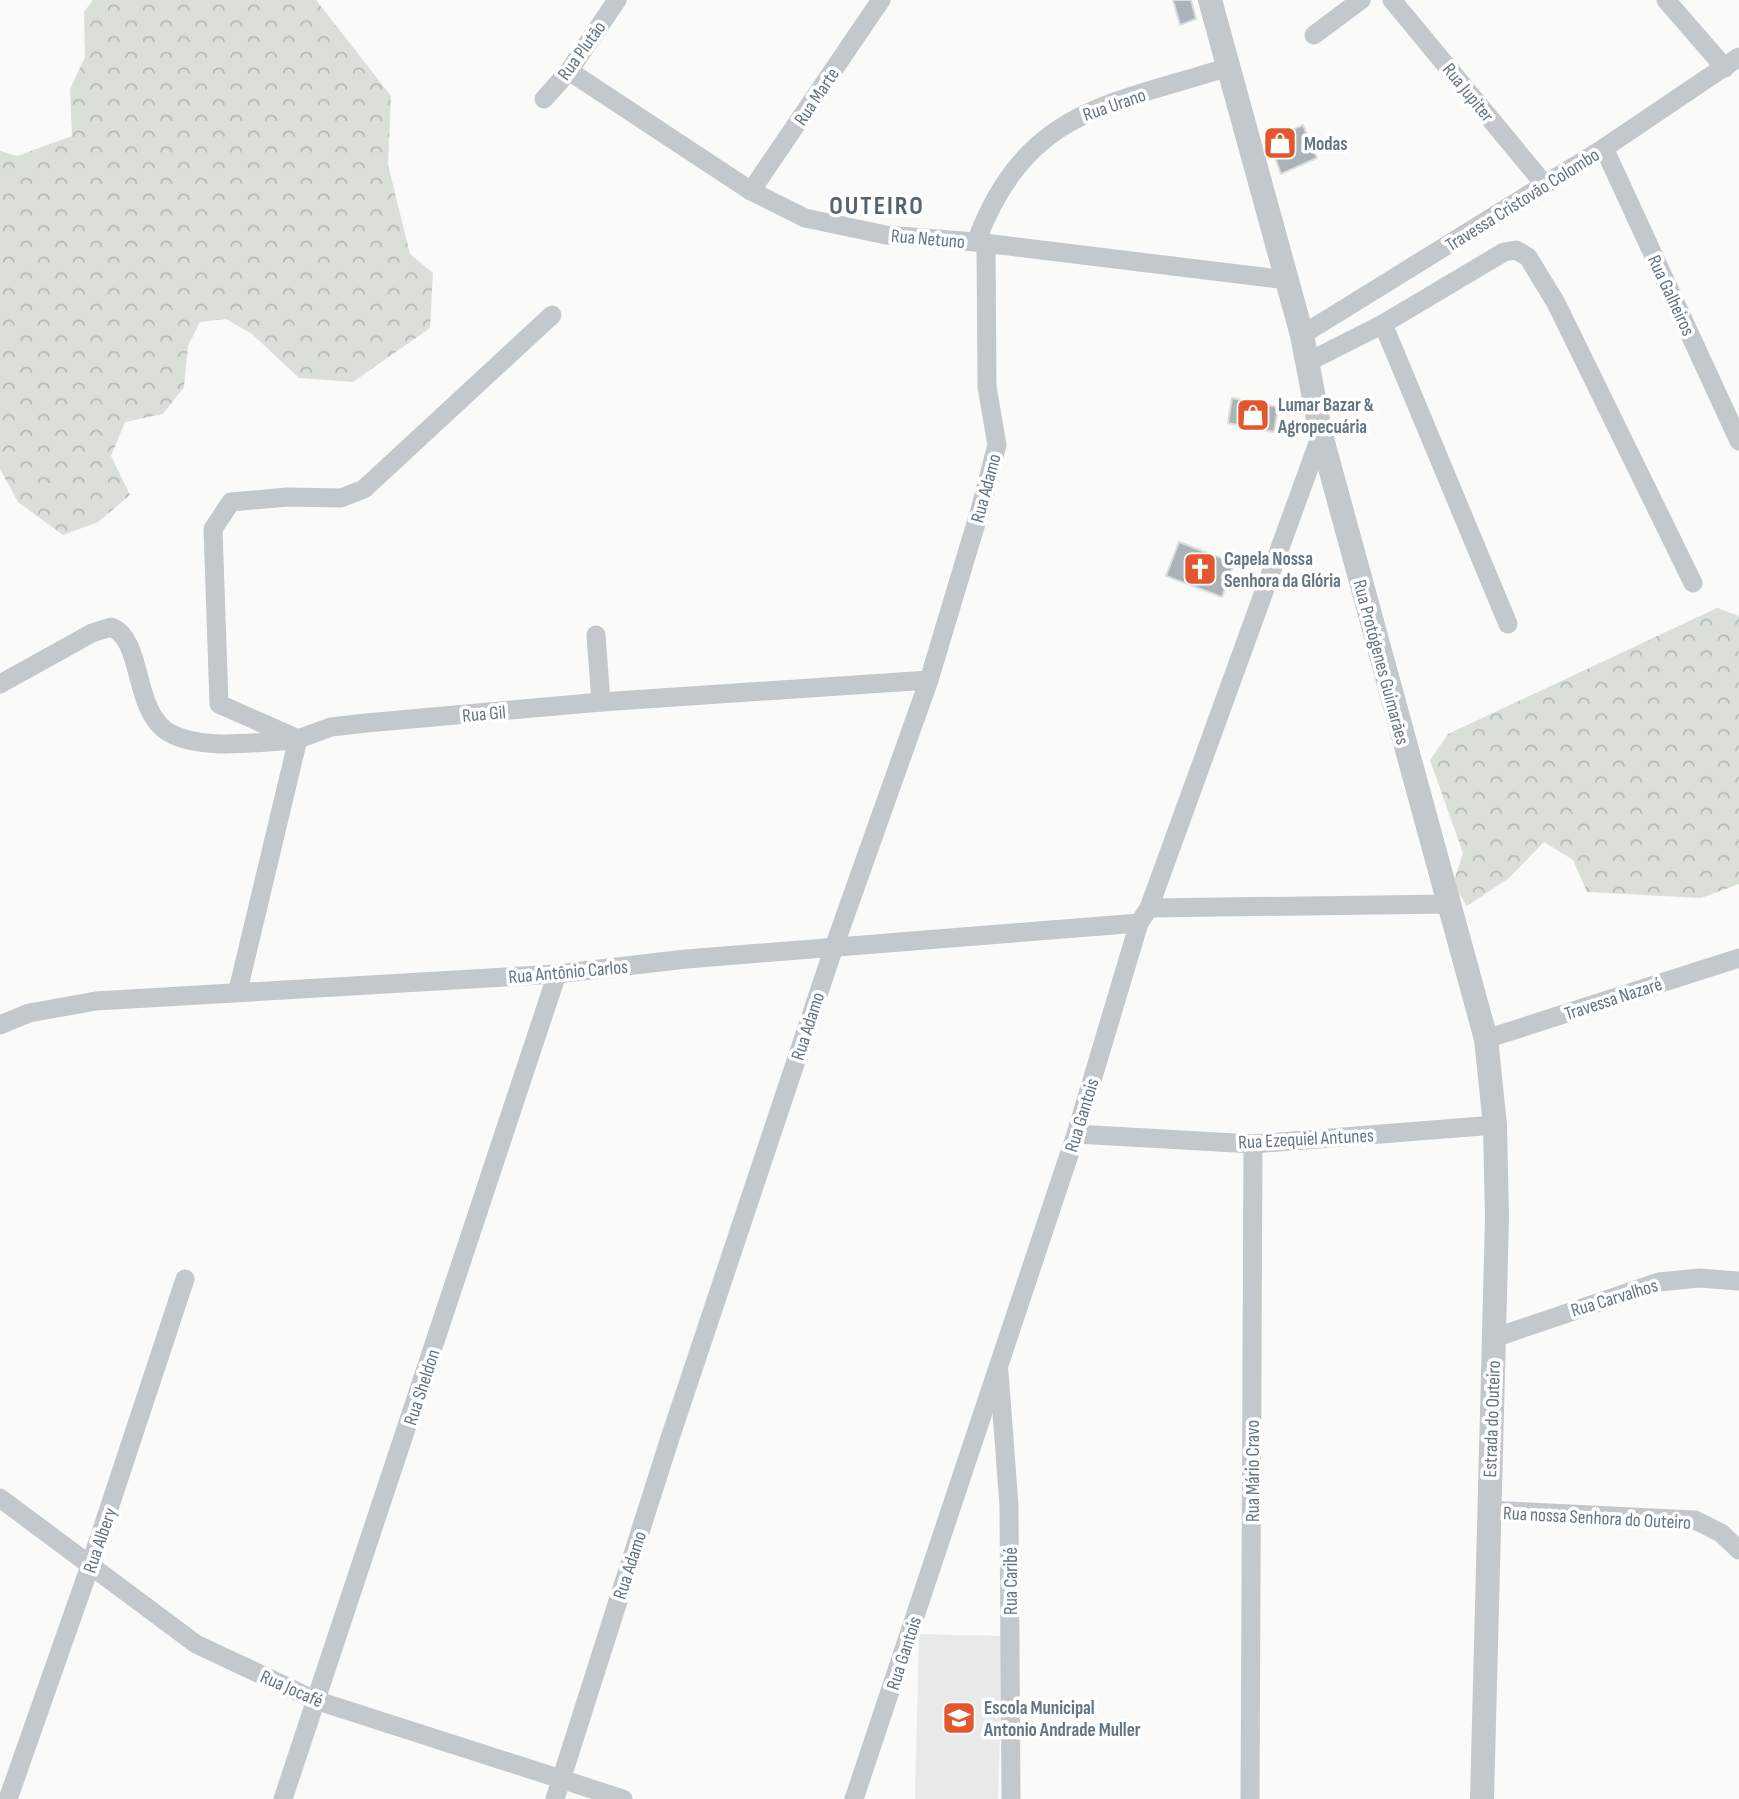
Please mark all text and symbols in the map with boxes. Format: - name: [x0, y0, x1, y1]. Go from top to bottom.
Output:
- street label: Rua Plutão: [553, 17, 611, 85]
- street label: Rua Jupiter: [1437, 59, 1499, 127]
- street label: Rua Marte: [790, 64, 845, 130]
- street label: Rua Urano: [1080, 84, 1149, 127]
- shop icon: Modas: [1261, 124, 1299, 162]
- place label: Modas: [1304, 133, 1348, 156]
- street label: Travessa Cristovão Colombo: [1442, 144, 1604, 257]
- district label: OUTEIRO: [829, 191, 925, 222]
- street label: Rua Netuno: [890, 225, 966, 254]
- street label: Rua Galheiros: [1642, 252, 1699, 340]
- place label: Lumar Bazar & Agropecuária: [1277, 394, 1374, 439]
- shop icon: Lumar Bazar & Agropecuária: [1234, 396, 1272, 434]
- street label: Rua Adamo: [966, 451, 1007, 525]
- place label: Capela Nossa Senhora da Glória: [1224, 548, 1341, 593]
- church icon: Capela Nossa Senhora da Glória: [1181, 550, 1219, 588]
- street label: Rua Protógenes Guimarães: [1347, 577, 1414, 748]
- street label: Rua Gil: [461, 701, 507, 728]
- street label: Rua Antônio Carlos: [507, 956, 629, 989]
- street label: Travessa Nazaré: [1562, 973, 1665, 1026]
- street label: Rua Adamo: [787, 990, 830, 1063]
- street label: Rua Gantois: [1060, 1076, 1105, 1155]
- street label: Rua Ezequiel Antunes: [1238, 1124, 1375, 1155]
- street label: Rua Carvalhos: [1568, 1274, 1661, 1323]
- street label: Rua Sheldon: [399, 1347, 445, 1428]
- street label: Estrada do Outeiro: [1479, 1360, 1506, 1478]
- street label: Rua Mário Cravo: [1242, 1420, 1265, 1522]
- street label: Rua nossa Senhora do Outeiro: [1502, 1502, 1691, 1535]
- street label: Rua Albery: [79, 1504, 122, 1576]
- street label: Rua Adamo: [609, 1529, 652, 1602]
- street label: Rua Caribé: [1000, 1547, 1023, 1615]
- street label: Rua Gantois: [882, 1614, 927, 1693]
- street label: Rua Jocafé: [256, 1665, 326, 1713]
- place label: Escola Municipal Antonio Andrade Muller: [983, 1697, 1141, 1742]
- school or university icon: Escola Municipal Antonio Andrade Muller: [940, 1699, 978, 1737]

